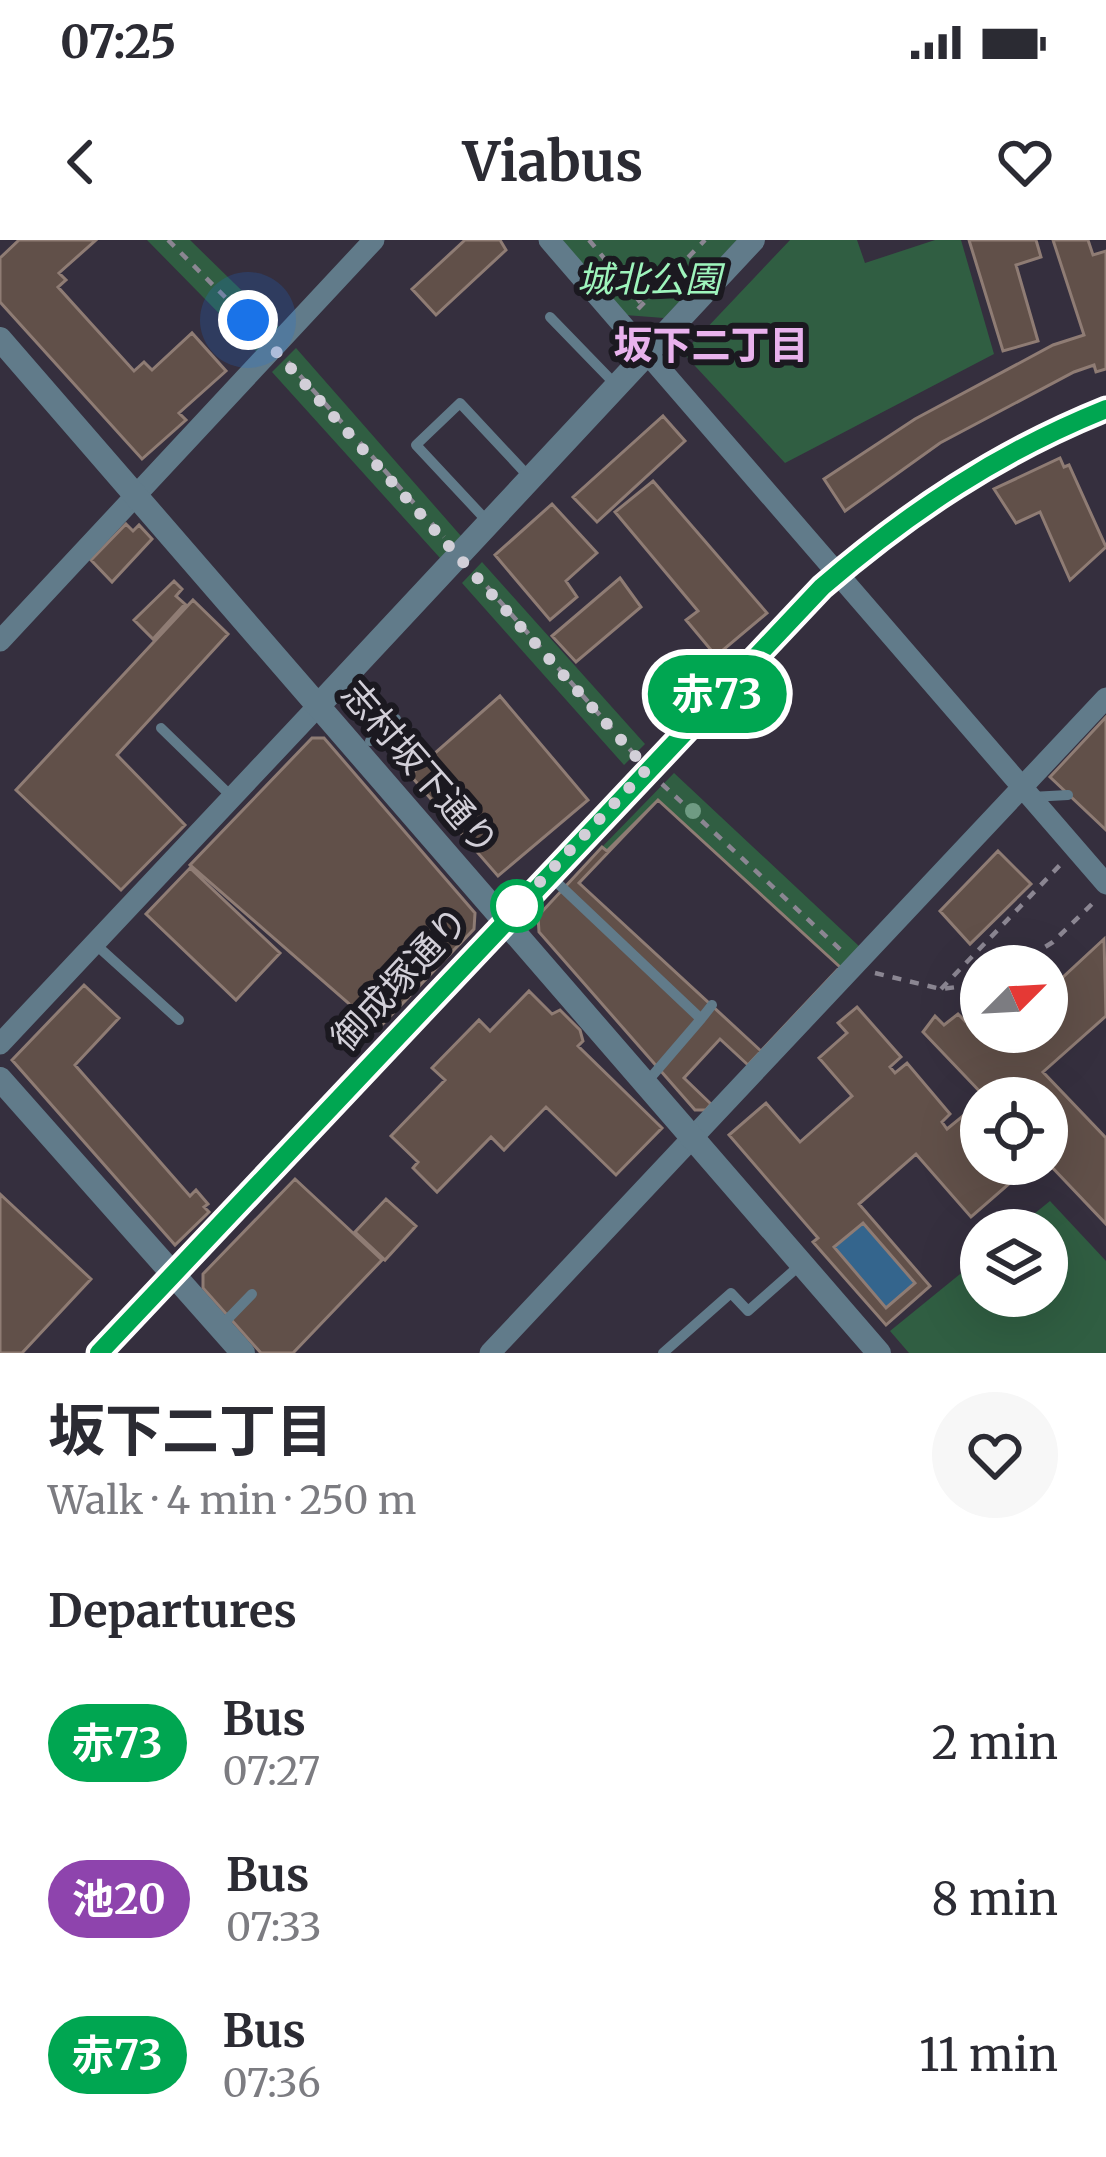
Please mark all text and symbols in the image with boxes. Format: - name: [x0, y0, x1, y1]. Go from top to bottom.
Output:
- text: 07:25: [60, 14, 176, 70]
- text: Viabus: [463, 128, 643, 196]
- icon: back: [48, 129, 114, 195]
- icon: heart: [992, 129, 1058, 195]
- park label: 城北公園: [577, 257, 726, 302]
- your location: [218, 290, 278, 350]
- district label: 坂下二丁目: [613, 321, 809, 370]
- line badge: 赤73: [648, 655, 786, 733]
- text: 赤73: [672, 668, 762, 720]
- street label: 志村坂下通り: [332, 672, 508, 864]
- unlabelled marker: [492, 881, 542, 931]
- street label: 御成塚通り: [322, 898, 478, 1060]
- north arrow: [960, 945, 1068, 1053]
- map controls: [960, 945, 1068, 1317]
- button: locate: [960, 1077, 1068, 1185]
- button: layers: [960, 1209, 1068, 1317]
- button: heart: [932, 1392, 1058, 1518]
- text: 坂下二丁目: [48, 1395, 333, 1467]
- text: Walk · 4 min · 250 m: [48, 1476, 417, 1525]
- text: Departures: [48, 1583, 297, 1639]
- text: Bus: [223, 1691, 306, 1747]
- text: 2 min: [932, 1715, 1058, 1771]
- text: 赤73: [72, 1717, 163, 1769]
- text: 07:27: [223, 1747, 320, 1796]
- text: Bus: [226, 1847, 309, 1903]
- text: 8 min: [932, 1871, 1058, 1927]
- text: 池20: [72, 1873, 166, 1925]
- text: 07:33: [226, 1903, 322, 1952]
- text: Bus: [223, 2003, 306, 2059]
- text: 11 min: [919, 2027, 1058, 2083]
- text: 赤73: [72, 2029, 163, 2081]
- text: 07:36: [223, 2059, 321, 2108]

